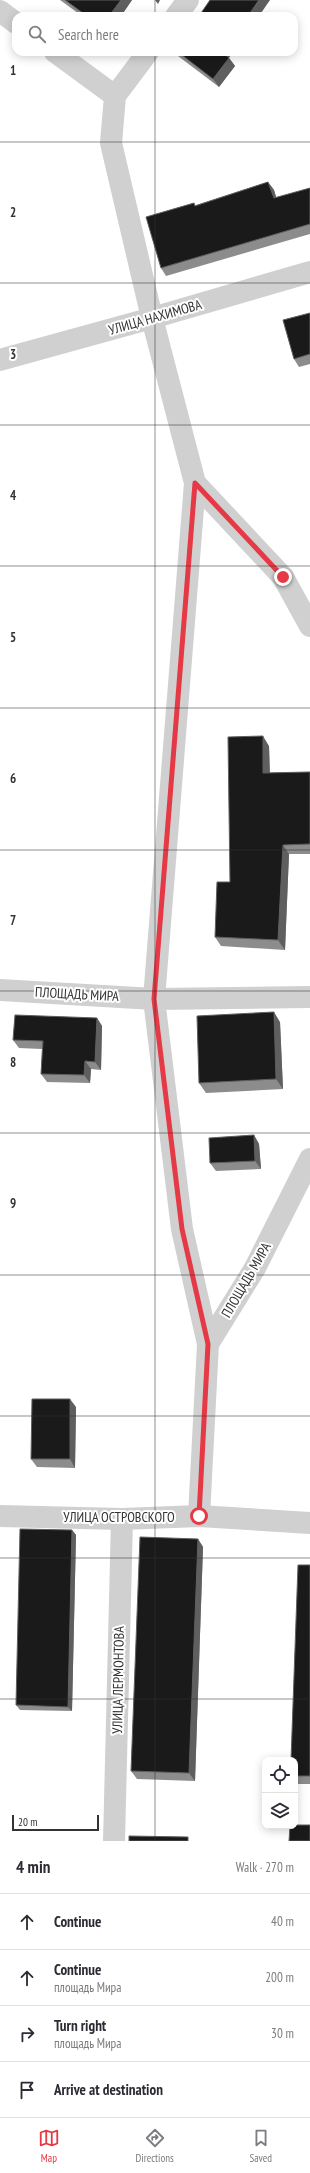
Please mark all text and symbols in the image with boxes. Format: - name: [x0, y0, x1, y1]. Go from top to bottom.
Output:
- search box: [12, 12, 298, 56]
- icon: search: [26, 23, 48, 45]
- text: Search here: [58, 25, 119, 44]
- text: 1: [10, 62, 16, 79]
- text: 2: [10, 204, 16, 221]
- street label: УЛИЦА НАХИМОВА: [106, 295, 204, 339]
- text: 3: [10, 346, 16, 363]
- text: 4: [10, 487, 17, 504]
- route end: [274, 568, 292, 586]
- text: 5: [10, 629, 16, 646]
- text: 6: [10, 770, 16, 787]
- text: 7: [10, 912, 16, 929]
- street label: ПЛОЩАДЬ МИРА: [35, 983, 120, 1005]
- text: 8: [10, 1054, 16, 1071]
- text: 9: [10, 1195, 16, 1212]
- street label: ПЛОЩАДЬ МИРА: [217, 1239, 275, 1321]
- route start: [190, 1507, 208, 1525]
- street label: УЛИЦА ОСТРОВСКОГО: [63, 1508, 175, 1526]
- street label: УЛИЦА ЛЕРМОНТОВА: [108, 1626, 128, 1734]
- map controls: [262, 1757, 298, 1829]
- button: locate: [262, 1757, 298, 1793]
- button: layers: [262, 1793, 298, 1829]
- scale bar: [12, 1813, 99, 1832]
- text: 20 m: [18, 1815, 37, 1829]
- text: 4 min: [16, 1856, 50, 1878]
- text: Walk · 270 m: [236, 1859, 294, 1876]
- icon: ahead: [16, 1911, 38, 1933]
- text: Continue: [54, 1912, 101, 1931]
- text: 40 m: [271, 1913, 294, 1930]
- text: Continue: [54, 1960, 101, 1979]
- icon: ahead: [16, 1967, 38, 1989]
- text: 200 m: [265, 1969, 294, 1986]
- text: площадь Мира: [54, 1979, 121, 1996]
- text: Turn right: [54, 2016, 106, 2035]
- icon: right: [16, 2023, 38, 2045]
- text: 30 m: [271, 2025, 294, 2042]
- text: площадь Мира: [54, 2035, 121, 2052]
- icon: arrive: [16, 2079, 38, 2101]
- text: Arrive at destination: [54, 2080, 163, 2099]
- tab: Map: [38, 2127, 60, 2165]
- tab: Directions: [136, 2127, 174, 2165]
- tab: Saved: [249, 2127, 272, 2165]

